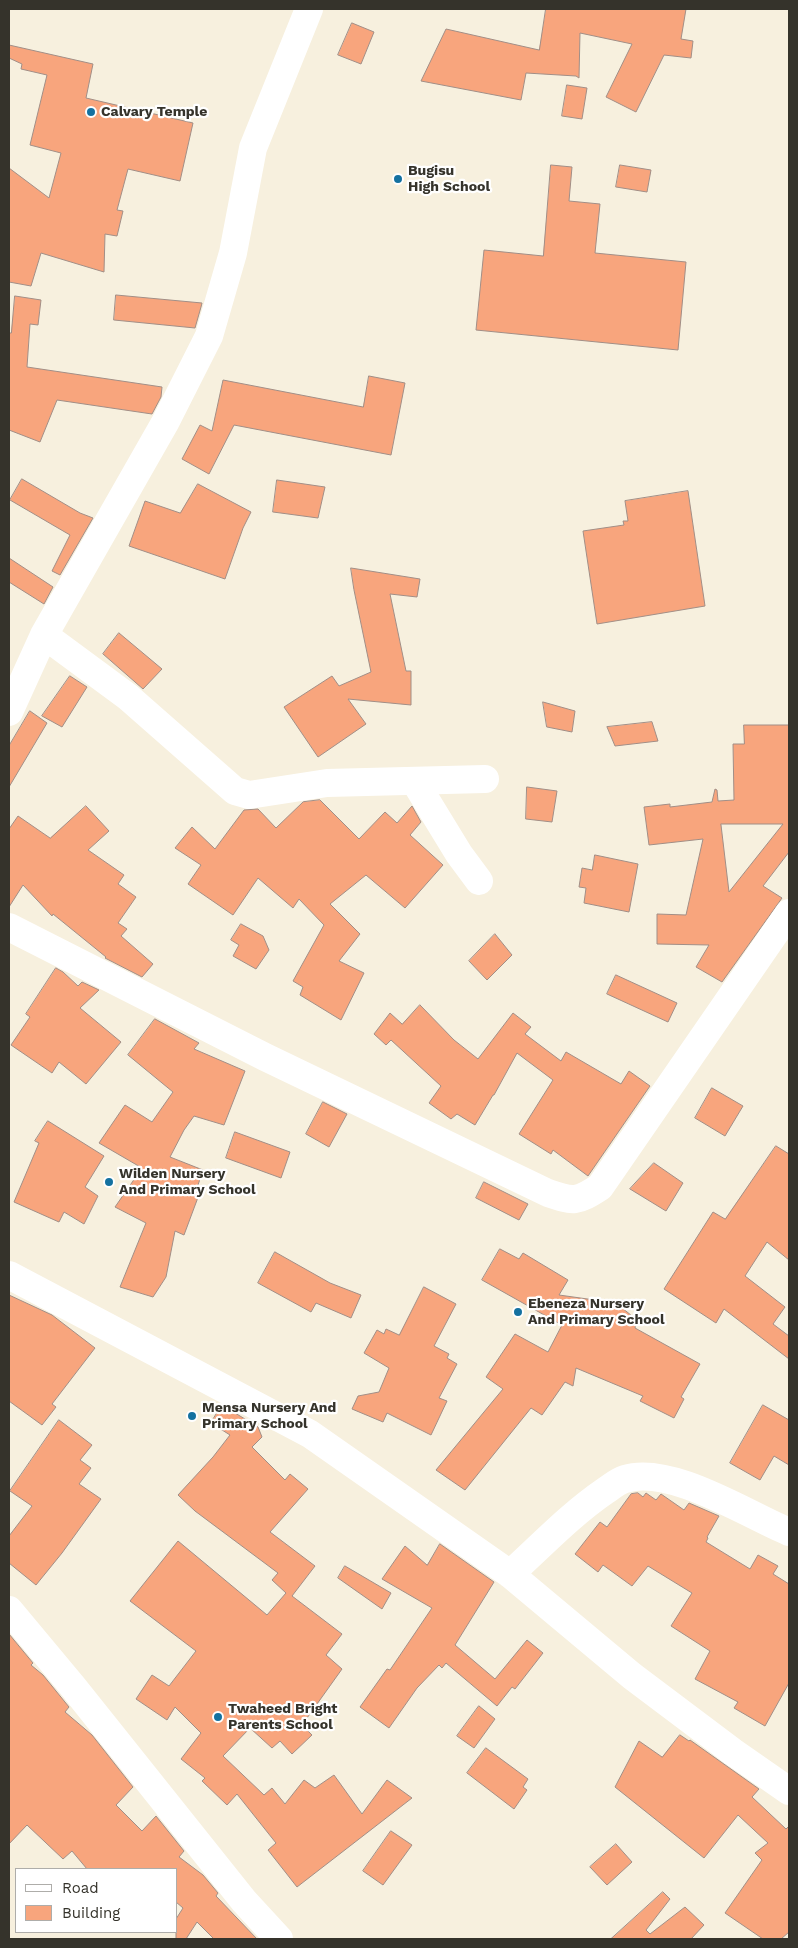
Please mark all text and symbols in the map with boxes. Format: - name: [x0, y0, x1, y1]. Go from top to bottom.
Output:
- place label: Calvary Temple: [101, 104, 207, 120]
- marker: Calvary Temple: [85, 106, 97, 118]
- place label: Bugisu High School: [408, 163, 490, 196]
- marker: Bugisu High School: [392, 173, 404, 185]
- place label: Wilden Nursery And Primary School: [119, 1166, 256, 1198]
- marker: Wilden Nursery And Primary School: [103, 1176, 115, 1188]
- place label: Ebeneza Nursery And Primary School: [528, 1296, 665, 1328]
- marker: Ebeneza Nursery And Primary School: [512, 1306, 524, 1318]
- place label: Mensa Nursery And Primary School: [202, 1400, 336, 1432]
- marker: Mensa Nursery And Primary School: [186, 1410, 198, 1422]
- place label: Twaheed Bright Parents School: [228, 1701, 337, 1734]
- marker: Twaheed Bright Parents School: [212, 1711, 224, 1723]
- legend: [15, 1868, 178, 1933]
- text: Road: [62, 1879, 99, 1897]
- text: Building: [62, 1904, 120, 1922]

